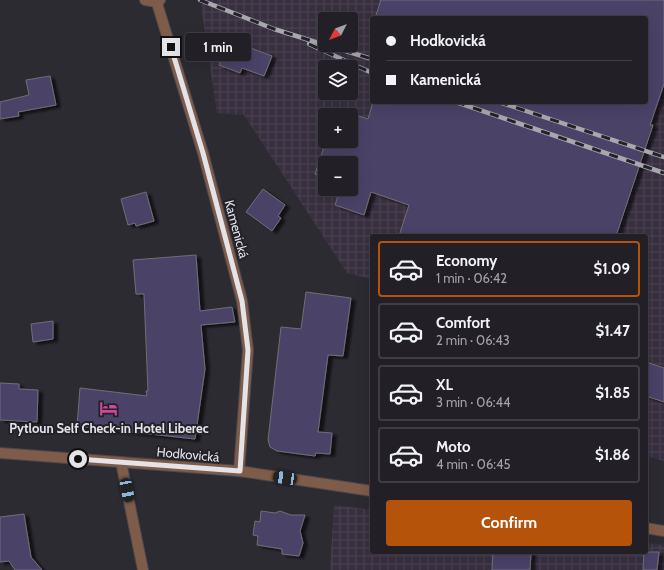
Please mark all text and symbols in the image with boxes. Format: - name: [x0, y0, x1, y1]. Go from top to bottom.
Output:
- north arrow: [318, 12, 358, 52]
- map controls: [318, 12, 358, 196]
- text: Hodkovická: [410, 32, 486, 50]
- callout: 1 min: [185, 33, 251, 61]
- route end: [162, 38, 180, 56]
- text: 1 min: [203, 39, 233, 55]
- button: layers: [318, 60, 358, 100]
- text: Kamenická: [410, 71, 481, 89]
- button: +: [318, 108, 358, 148]
- button: −: [318, 156, 358, 196]
- street label: Kamenická: [222, 198, 253, 261]
- icon: car: [388, 251, 424, 287]
- text: Economy: [436, 252, 497, 270]
- text: $1.09: [594, 260, 630, 278]
- text: 1 min · 06:42: [436, 270, 507, 286]
- icon: car: [388, 313, 424, 349]
- text: Comfort: [436, 314, 490, 332]
- text: $1.47: [595, 322, 630, 340]
- text: 2 min · 06:43: [436, 332, 510, 348]
- icon: car: [388, 375, 424, 411]
- text: XL: [436, 376, 453, 394]
- text: $1.85: [595, 384, 630, 402]
- text: 3 min · 06:44: [436, 394, 511, 410]
- hotel icon: Pytloun Self Check-in Hotel Liberec: [99, 399, 119, 419]
- place label: Pytloun Self Check-in Hotel Liberec: [9, 420, 209, 436]
- icon: car: [388, 437, 424, 473]
- text: Moto: [436, 438, 470, 456]
- street label: Hodkovická: [156, 443, 221, 465]
- text: $1.86: [595, 446, 630, 464]
- route start: [69, 450, 87, 468]
- text: 4 min · 06:45: [436, 456, 511, 472]
- car: [272, 470, 298, 486]
- car: [119, 477, 135, 503]
- button: Confirm: [386, 500, 632, 546]

